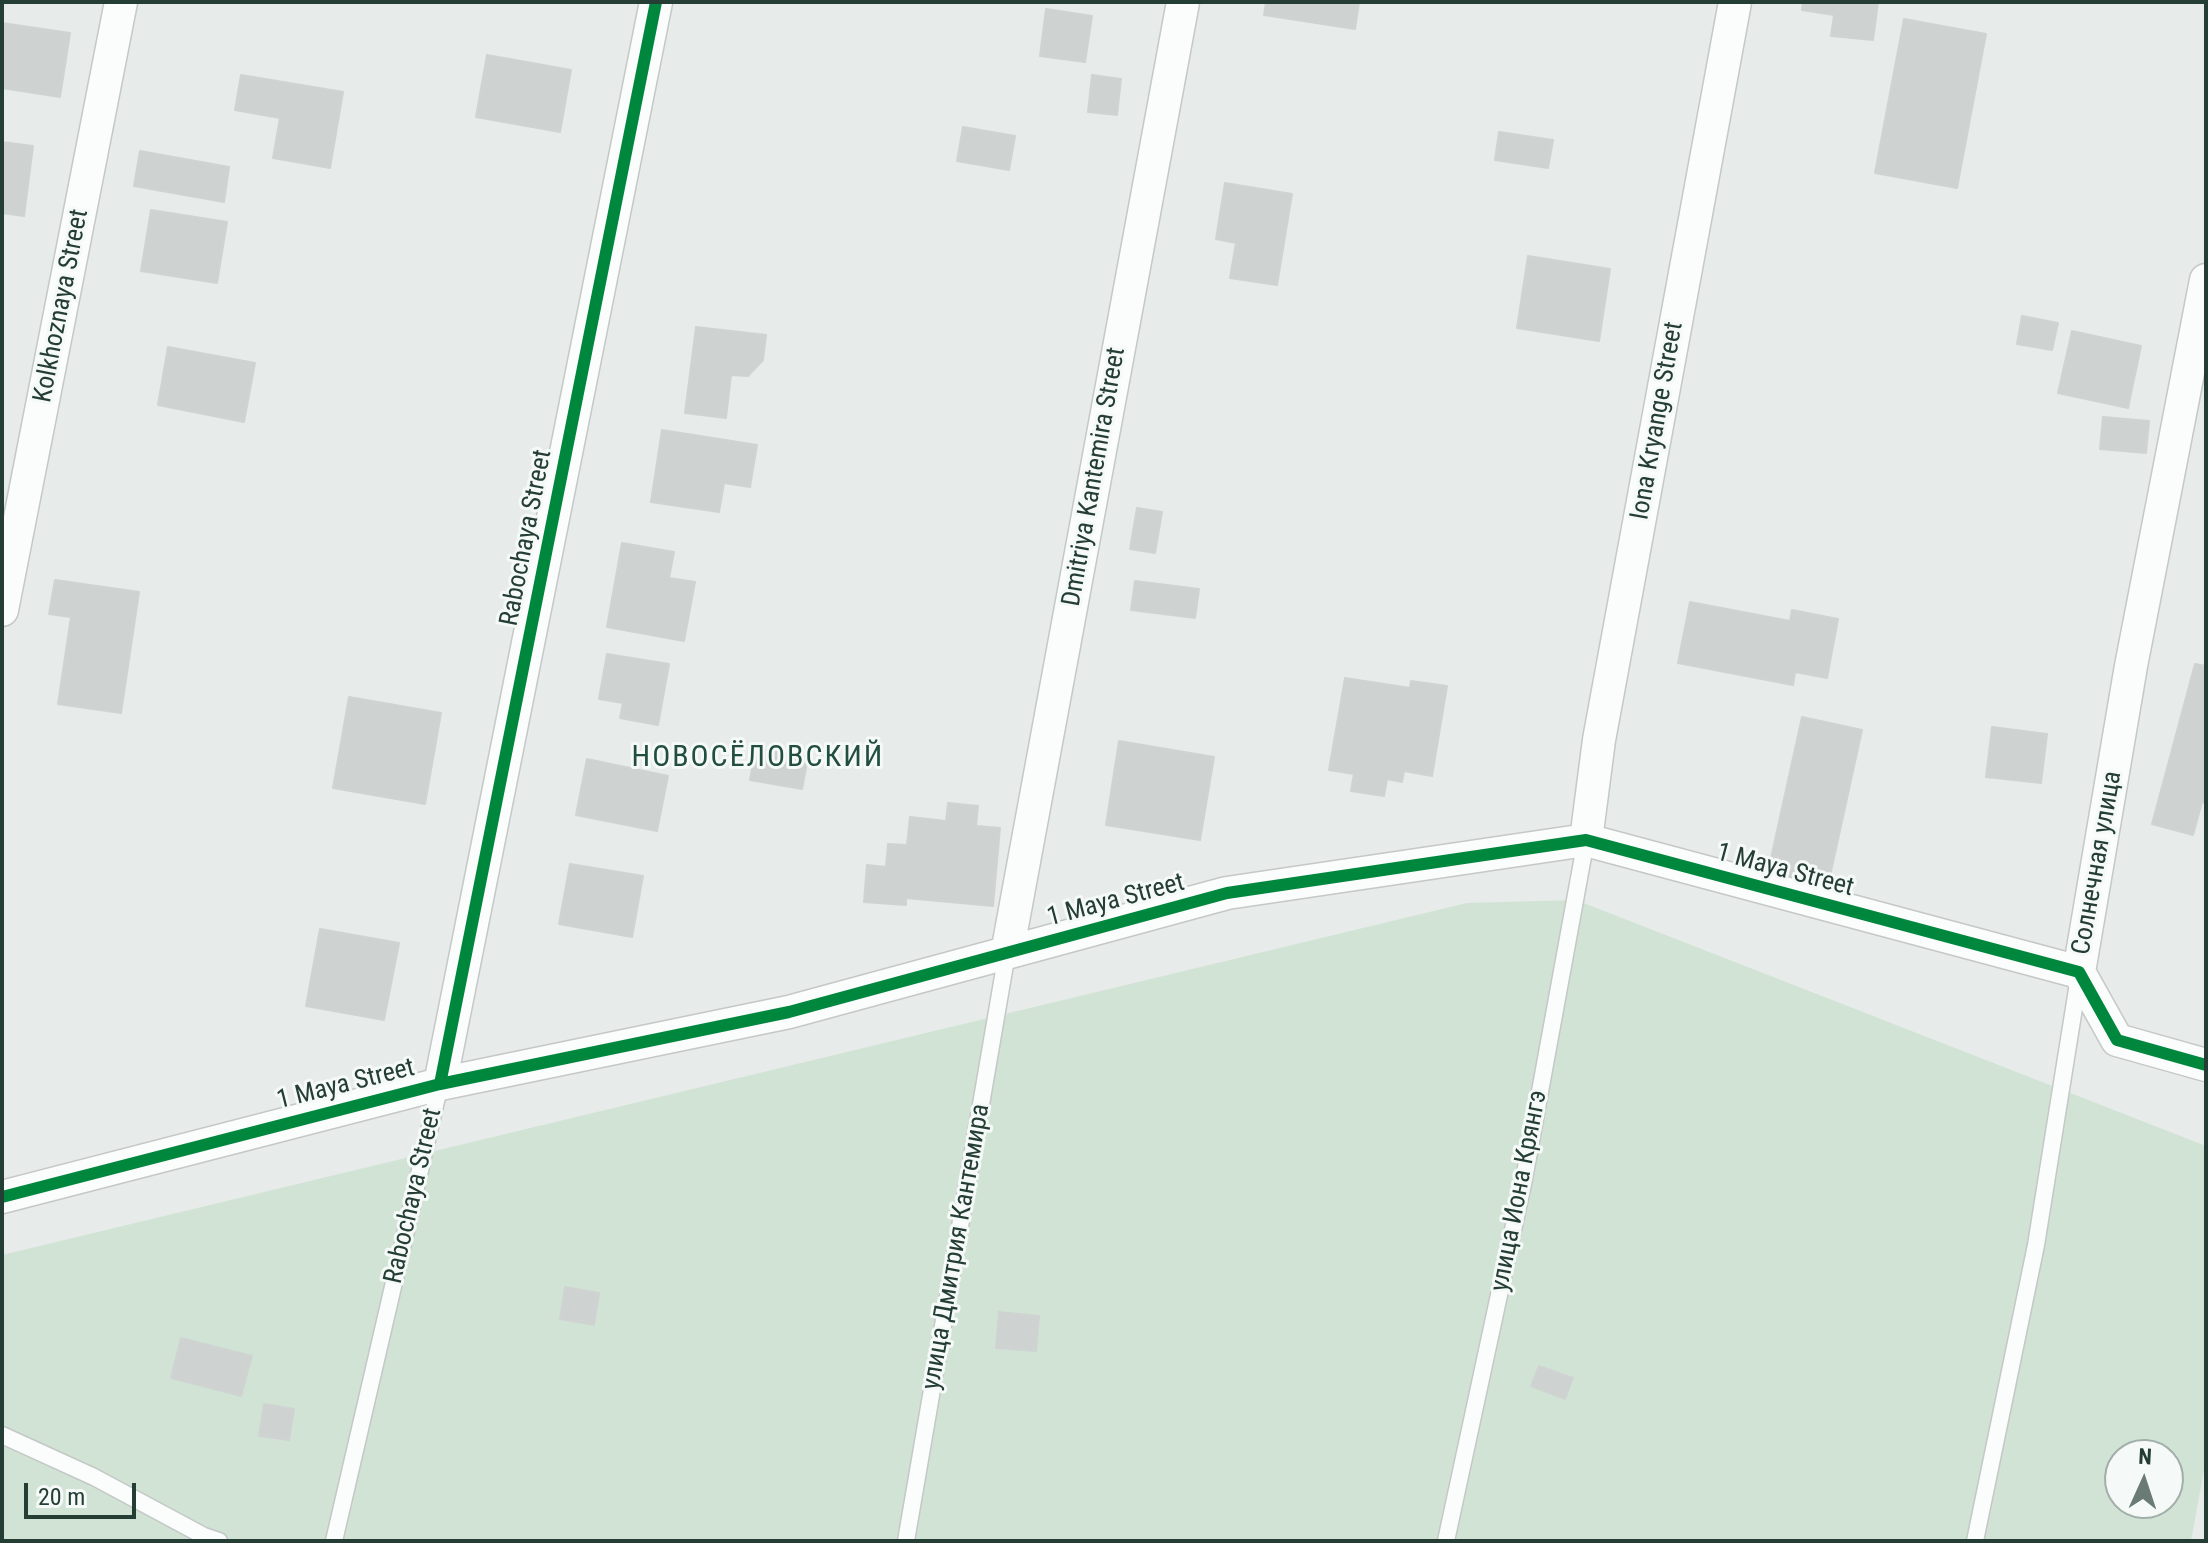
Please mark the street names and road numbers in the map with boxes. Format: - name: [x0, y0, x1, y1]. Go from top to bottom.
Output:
- street label: Kolkhoznaya Street: [28, 207, 96, 405]
- street label: Iona Kryange Street: [1625, 320, 1691, 522]
- street label: Dmitriya Kantemira Street: [1057, 345, 1133, 609]
- street label: Rabochaya Street: [495, 447, 559, 629]
- street label: Солнечная улица: [2067, 769, 2129, 957]
- street label: 1 Maya Street: [1713, 838, 1857, 904]
- street label: 1 Maya Street: [1044, 868, 1188, 934]
- street label: 1 Maya Street: [274, 1053, 418, 1117]
- street label: улица Иона Крянгэ: [1485, 1088, 1555, 1294]
- street label: улица Дмитрия Кантемира: [917, 1102, 997, 1392]
- street label: Rabochaya Street: [379, 1105, 449, 1287]

